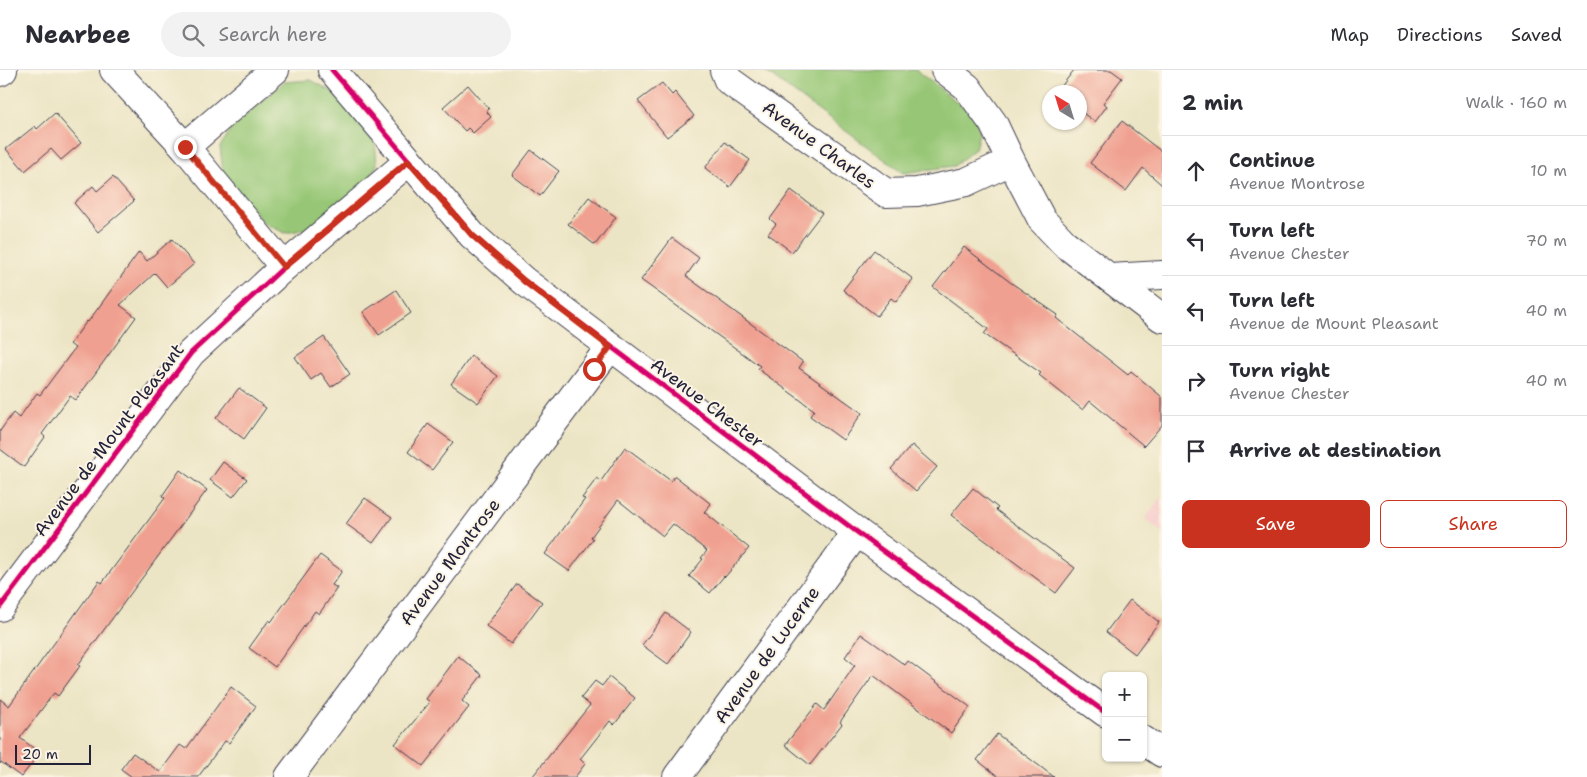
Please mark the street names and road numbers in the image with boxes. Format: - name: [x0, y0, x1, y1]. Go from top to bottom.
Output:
- street label: Avenue Charles: [758, 96, 880, 194]
- street label: Avenue de Mount Pleasant: [28, 338, 190, 541]
- street label: Avenue Chester: [646, 353, 768, 453]
- street label: Avenue Montrose: [394, 494, 506, 630]
- street label: Avenue de Lucerne: [709, 582, 825, 728]

